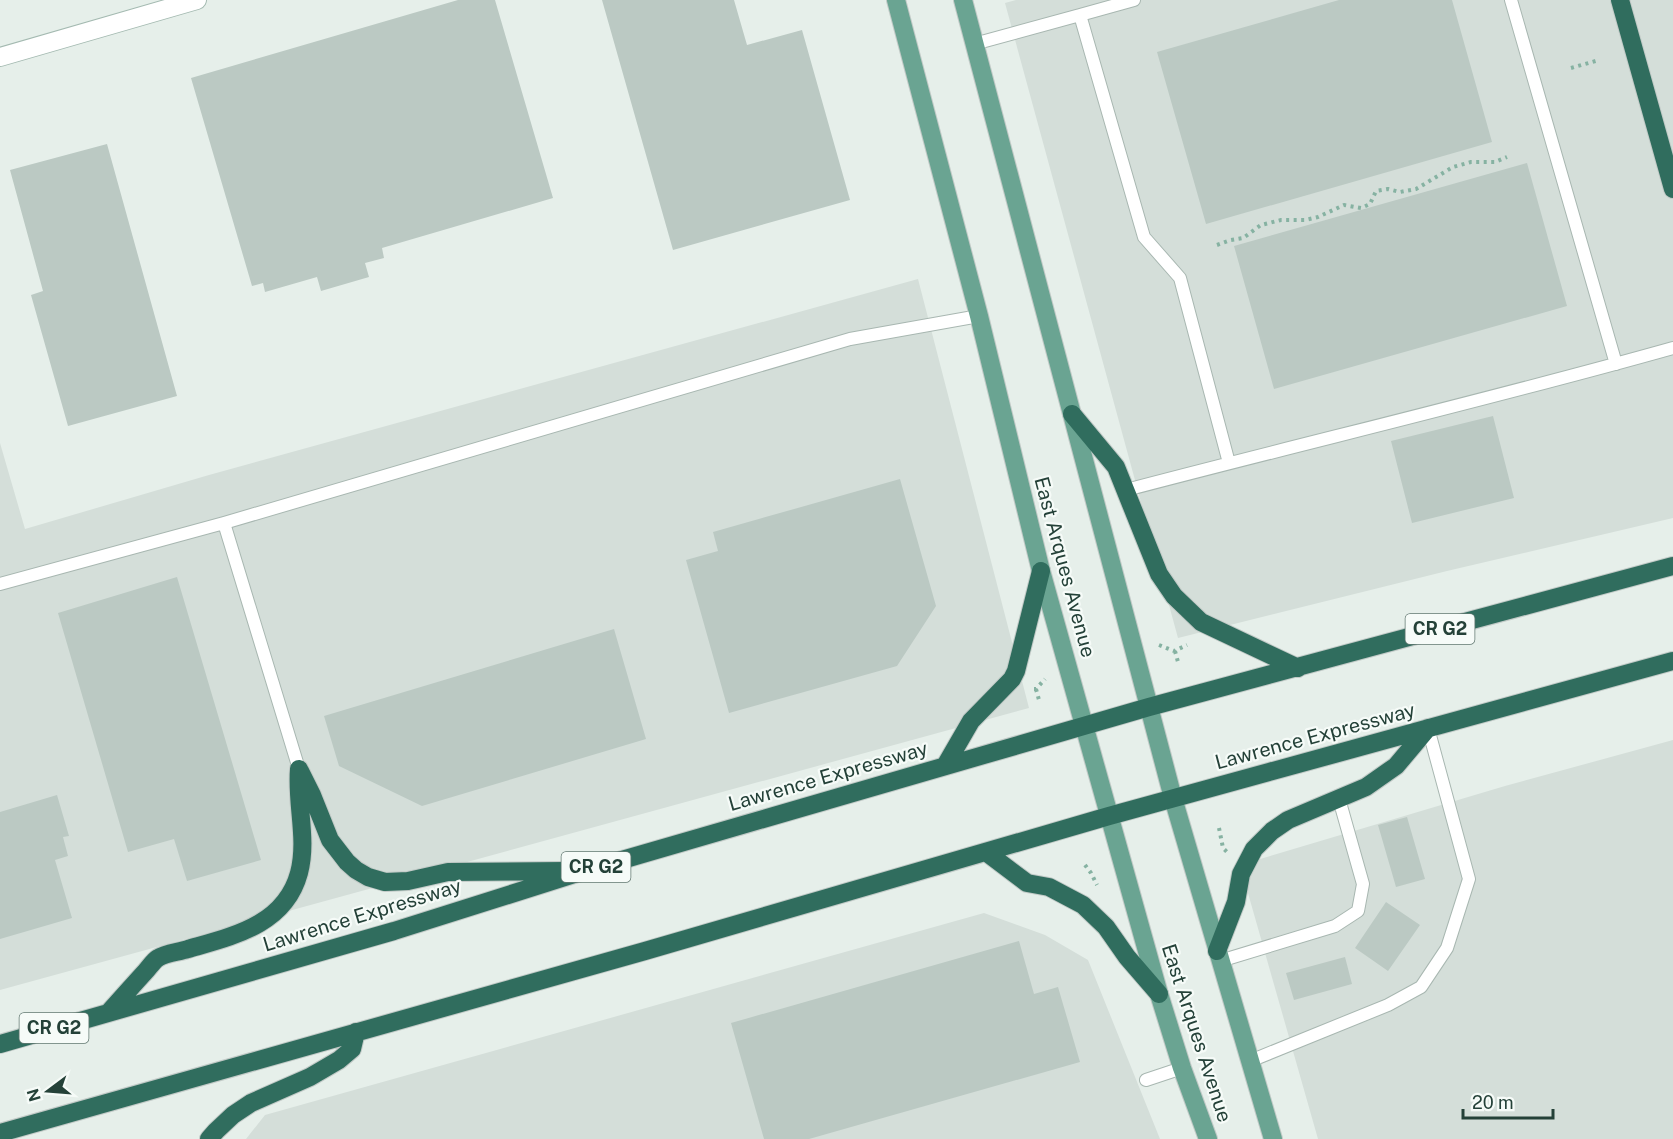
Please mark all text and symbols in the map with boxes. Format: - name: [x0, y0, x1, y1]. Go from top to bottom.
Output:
- street label: East Arques Avenue: [1029, 474, 1101, 660]
- road number: CR G2: [1406, 614, 1474, 644]
- street label: Lawrence Expressway: [1212, 698, 1418, 774]
- street label: Lawrence Expressway: [726, 736, 931, 816]
- road number: CR G2: [562, 852, 630, 882]
- street label: Lawrence Expressway: [260, 873, 464, 957]
- street label: East Arques Avenue: [1157, 941, 1237, 1125]
- road number: CR G2: [20, 1013, 88, 1043]
- north arrow: [18, 1061, 78, 1121]
- scale bar: [1463, 1082, 1553, 1120]
- text: N: [23, 1086, 45, 1104]
- text: 20 m: [1472, 1092, 1514, 1113]

